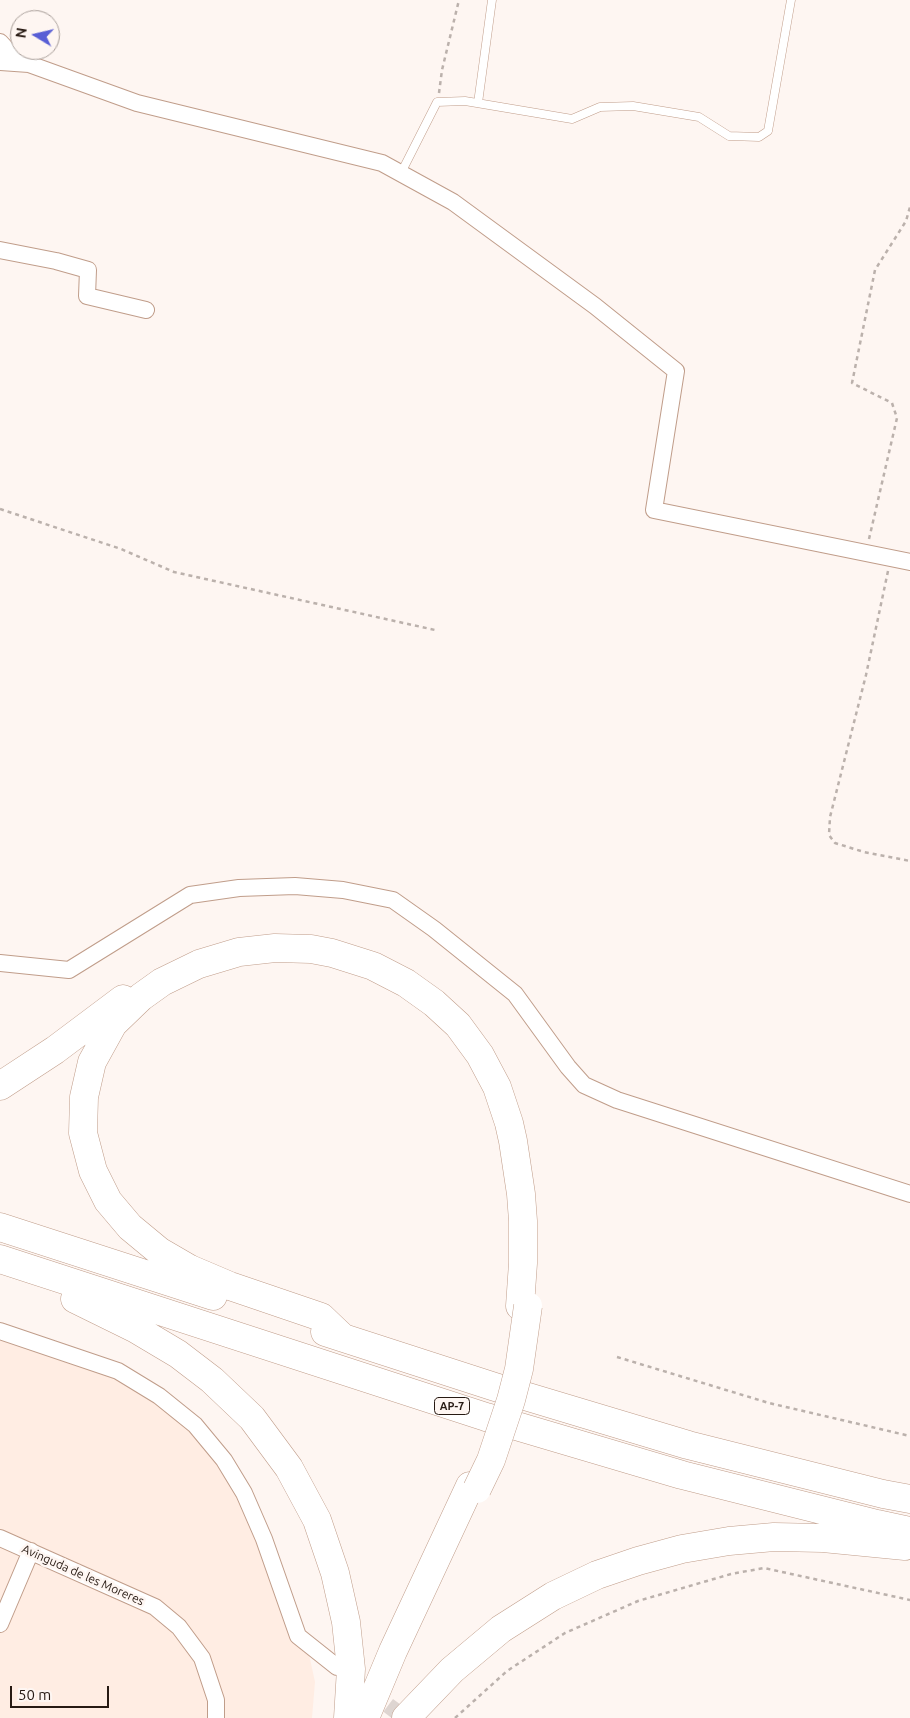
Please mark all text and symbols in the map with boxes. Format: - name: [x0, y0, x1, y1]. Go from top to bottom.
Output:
- north arrow: [10, 10, 60, 60]
- text: N: [12, 26, 30, 39]
- road number: AP-7: [434, 1398, 470, 1414]
- street label: Avinguda de les Moreres: [20, 1542, 146, 1608]
- scale bar: [12, 1676, 111, 1708]
- text: 50 m: [18, 1686, 51, 1703]

